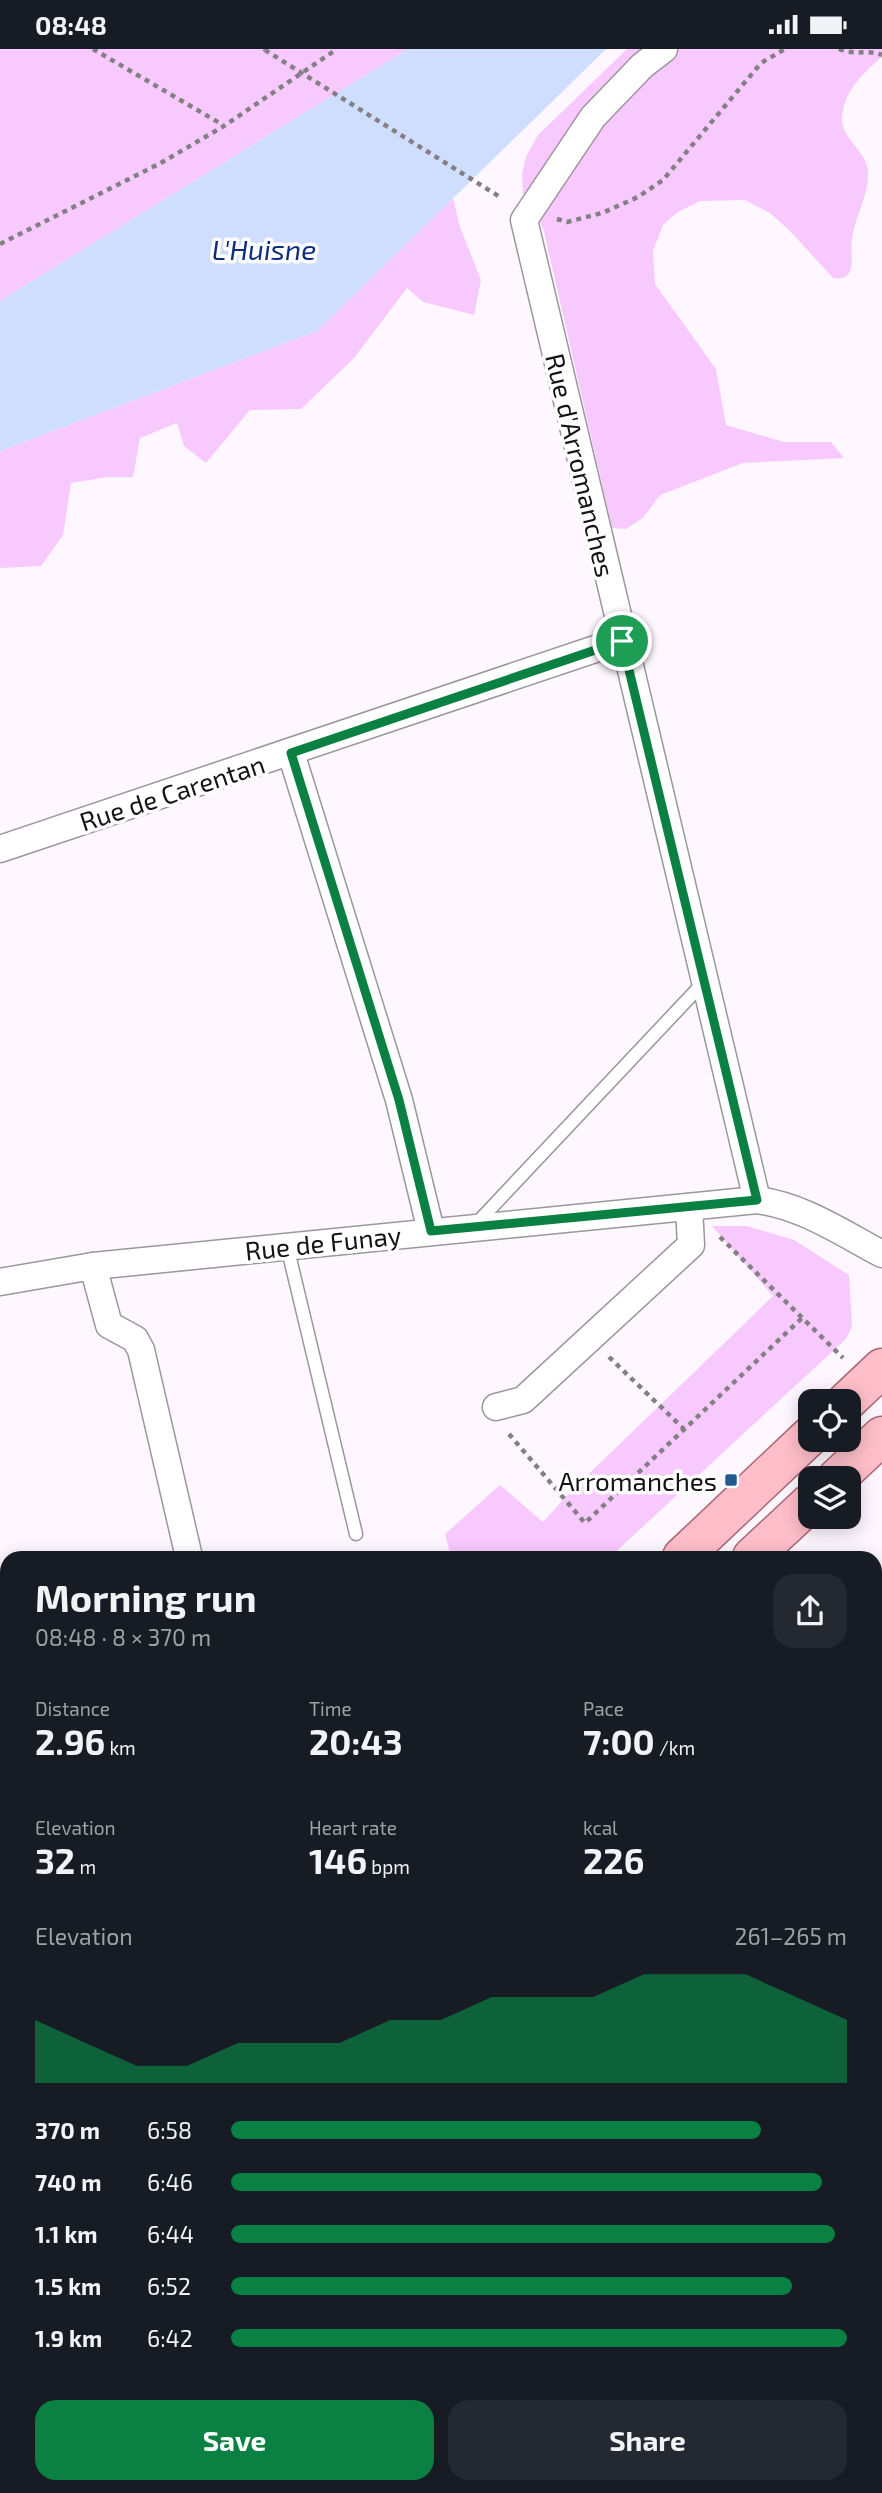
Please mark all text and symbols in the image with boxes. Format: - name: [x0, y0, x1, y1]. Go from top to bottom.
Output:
- text: 08:48: [35, 9, 107, 40]
- water label: L'Huisne: [212, 232, 316, 266]
- street label: Rue d'Arromanches: [540, 350, 622, 580]
- pin: [592, 611, 652, 671]
- icon: arrive: [603, 622, 641, 660]
- street label: Rue de Carentan: [76, 747, 268, 837]
- street label: Rue de Funay: [243, 1218, 403, 1266]
- map controls: [798, 1389, 861, 1529]
- button: locate: [798, 1389, 861, 1452]
- place label: Arromanches: [558, 1465, 717, 1496]
- button: layers: [798, 1466, 861, 1529]
- marker: Arromanches: [723, 1472, 739, 1488]
- text: Morning run: [35, 1574, 256, 1620]
- button: share: [773, 1574, 847, 1648]
- text: 08:48 · 8 × 370 m: [35, 1623, 211, 1651]
- text: Distance: [35, 1697, 110, 1720]
- text: Time: [309, 1697, 352, 1720]
- text: Pace: [583, 1697, 624, 1720]
- text: 2.96: [35, 1720, 105, 1762]
- text: 20:43: [309, 1720, 403, 1762]
- text: 7:00: [583, 1720, 655, 1762]
- text: km: [105, 1736, 136, 1759]
- text: /km: [655, 1736, 695, 1759]
- text: Elevation: [35, 1816, 116, 1839]
- text: Heart rate: [309, 1816, 397, 1839]
- text: kcal: [583, 1816, 618, 1839]
- text: 32: [35, 1839, 75, 1881]
- text: 146: [309, 1839, 367, 1881]
- text: 226: [583, 1839, 644, 1881]
- text: m: [75, 1855, 96, 1878]
- text: bpm: [367, 1855, 410, 1878]
- text: Elevation: [35, 1922, 133, 1950]
- text: 261–265 m: [734, 1922, 847, 1950]
- text: 370 m: [35, 2116, 100, 2144]
- text: 6:58: [147, 2116, 192, 2144]
- text: 740 m: [35, 2168, 102, 2196]
- text: 6:46: [147, 2168, 193, 2196]
- text: 1.1 km: [35, 2220, 98, 2248]
- text: 6:44: [147, 2220, 194, 2248]
- text: 1.5 km: [35, 2272, 101, 2300]
- text: 6:52: [147, 2272, 191, 2300]
- text: 1.9 km: [35, 2324, 102, 2352]
- text: 6:42: [147, 2324, 193, 2352]
- button: Save: [35, 2400, 434, 2480]
- button: Share: [448, 2400, 847, 2480]

